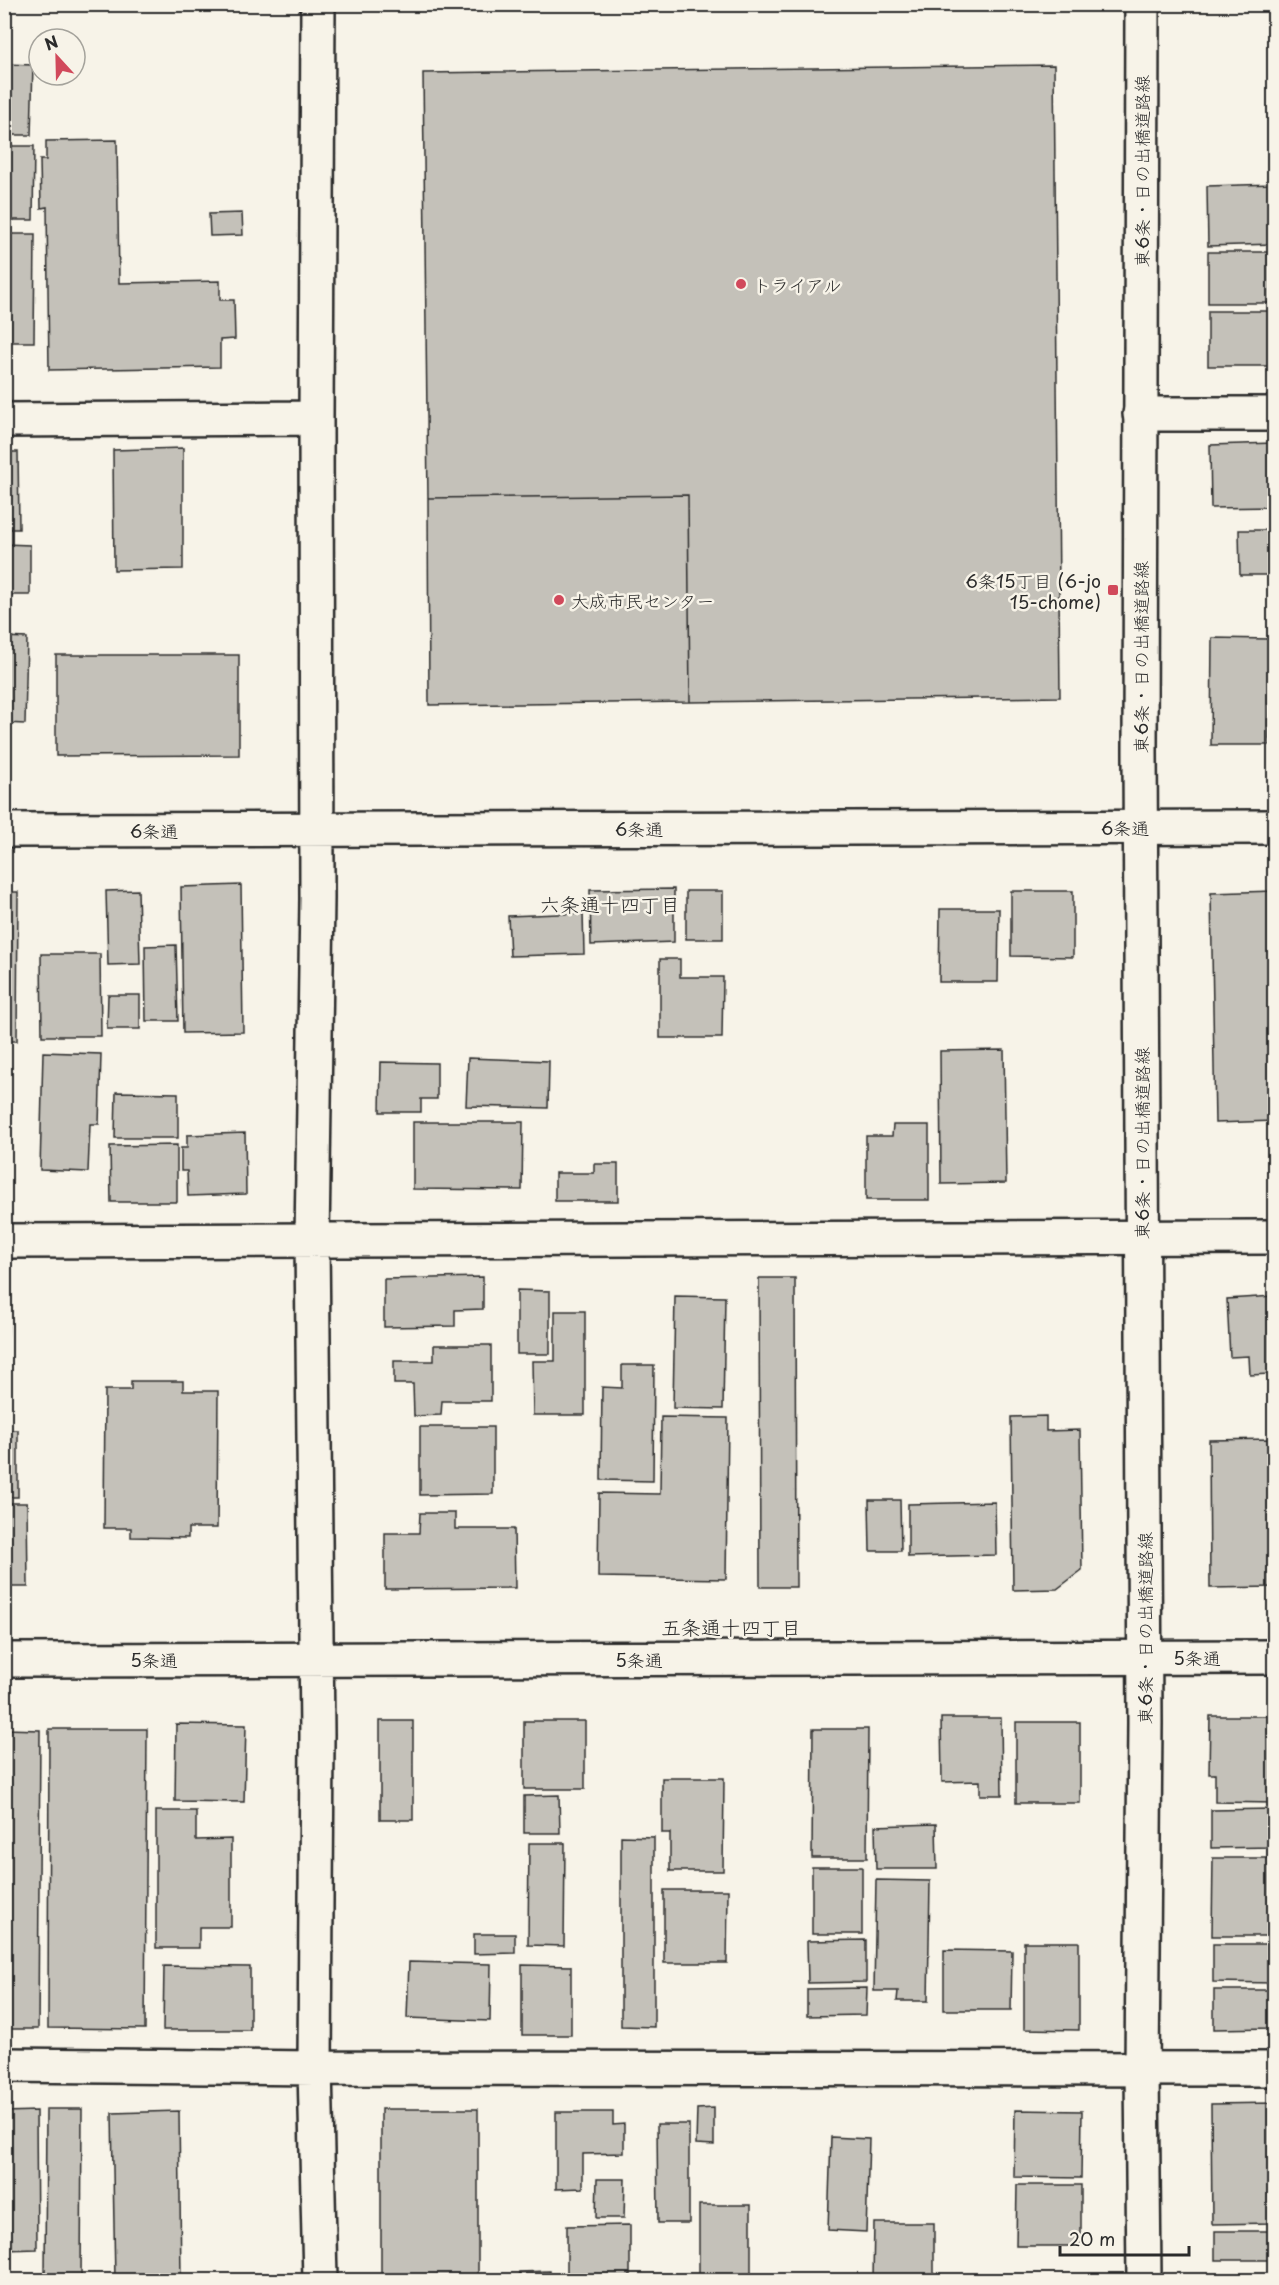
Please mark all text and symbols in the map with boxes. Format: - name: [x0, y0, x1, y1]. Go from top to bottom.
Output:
- north arrow: [27, 27, 87, 87]
- text: N: [41, 29, 61, 56]
- street label: 東6条・日の出橋道路線: [1128, 75, 1155, 267]
- place label: トライアル: [753, 271, 841, 298]
- marker: トライアル: [734, 277, 748, 291]
- street label: 東6条・日の出橋道路線: [1127, 561, 1154, 753]
- place label: 6条15丁目 (6-jo 15-chome): [965, 567, 1101, 615]
- marker: 6条15丁目 (6-jo 15-chome): [1106, 583, 1120, 597]
- place label: 大成市民センター: [571, 587, 714, 614]
- marker: 大成市民センター: [552, 593, 566, 607]
- street label: 6条通: [1101, 814, 1149, 841]
- street label: 6条通: [615, 815, 663, 842]
- street label: 6条通: [130, 817, 178, 844]
- district label: 六条通十四丁目: [540, 889, 680, 919]
- street label: 東6条・日の出橋道路線: [1128, 1047, 1155, 1239]
- street label: 東6条・日の出橋道路線: [1131, 1532, 1158, 1724]
- district label: 五条通十四丁目: [661, 1612, 801, 1642]
- street label: 5条通: [1173, 1644, 1221, 1671]
- street label: 5条通: [130, 1646, 178, 1673]
- street label: 5条通: [615, 1646, 663, 1673]
- scale bar: [1060, 2219, 1189, 2257]
- text: 20 m: [1069, 2225, 1115, 2252]

